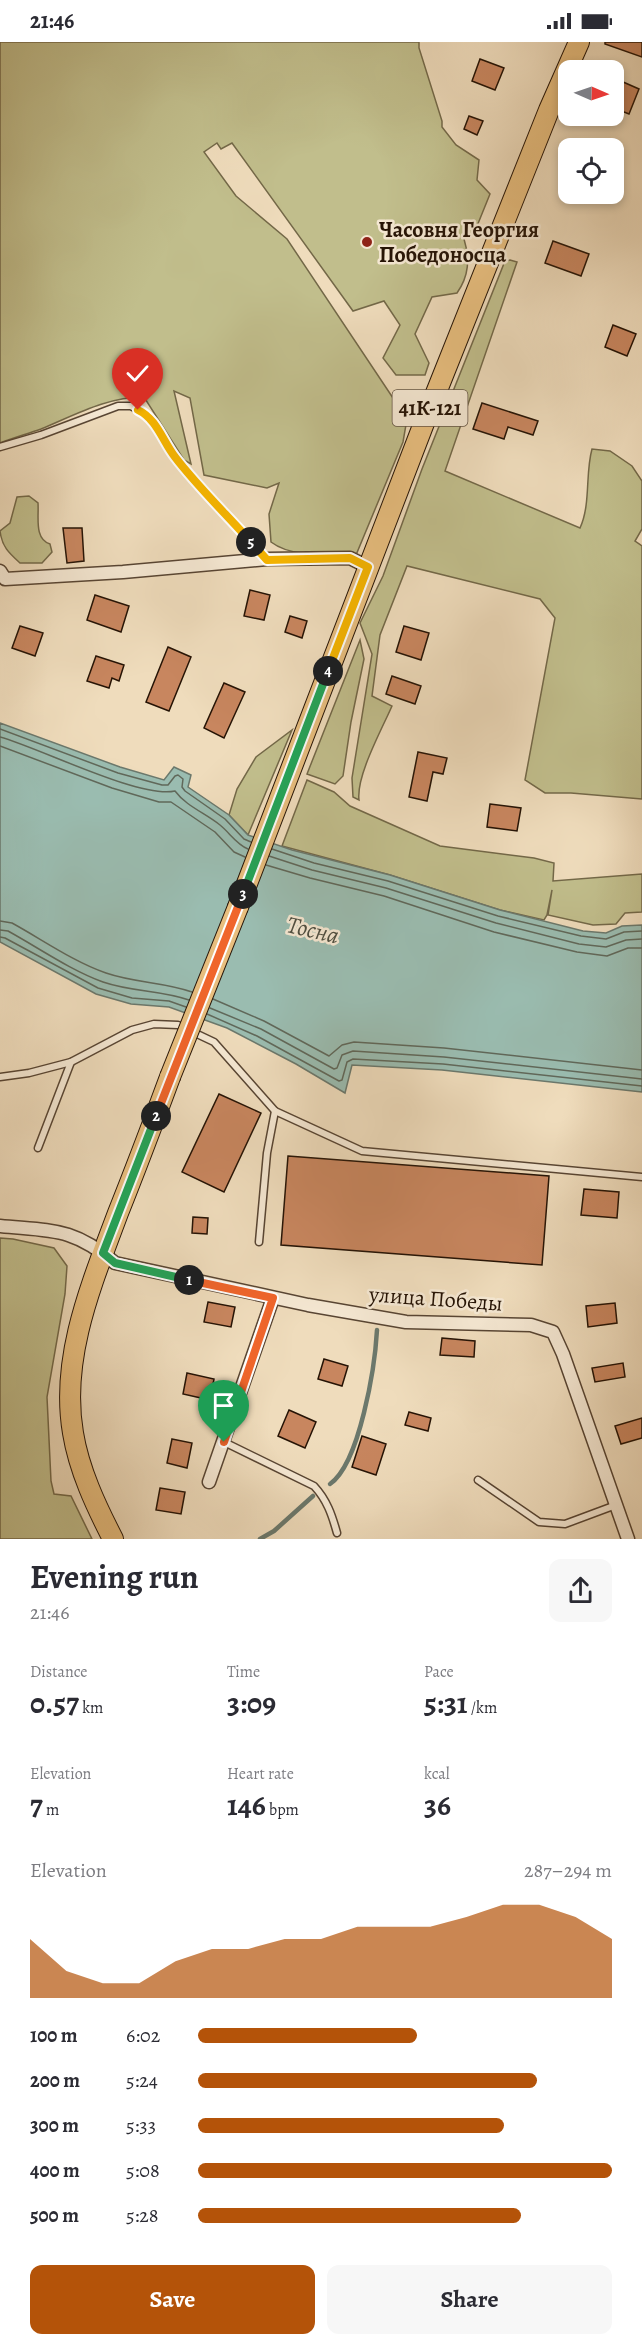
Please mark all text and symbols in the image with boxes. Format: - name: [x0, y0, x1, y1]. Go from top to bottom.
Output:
- text: 21:46: [30, 6, 74, 36]
- north arrow: [558, 60, 624, 126]
- map controls: [558, 60, 624, 204]
- button: locate: [558, 138, 624, 204]
- place label: Часовня Георгия Победоносца: [379, 215, 539, 270]
- marker: Часовня Георгия Победоносца: [360, 235, 374, 249]
- pin: [112, 348, 163, 410]
- icon: check: [121, 357, 154, 390]
- road number: 41К-121: [392, 390, 468, 426]
- pin: 5: [236, 527, 266, 557]
- text: 5: [248, 531, 254, 553]
- pin: 4: [313, 656, 343, 686]
- text: 4: [324, 660, 332, 682]
- pin: 3: [228, 879, 258, 909]
- text: 3: [240, 883, 246, 905]
- water label: Тосна: [284, 908, 342, 952]
- pin: 2: [141, 1101, 171, 1131]
- text: 2: [152, 1105, 160, 1127]
- pin: 1: [174, 1265, 204, 1295]
- text: 1: [186, 1269, 192, 1291]
- street label: улица Победы: [367, 1279, 504, 1319]
- pin: [198, 1380, 249, 1442]
- icon: arrive: [207, 1389, 240, 1422]
- text: Evening run: [30, 1554, 199, 1599]
- button: share: [549, 1559, 612, 1622]
- text: 21:46: [30, 1599, 69, 1626]
- text: Distance: [30, 1661, 87, 1683]
- text: Time: [227, 1661, 260, 1683]
- text: Pace: [424, 1661, 454, 1683]
- text: 0.57: [30, 1683, 79, 1723]
- text: 3:09: [227, 1683, 276, 1723]
- text: 5:31: [424, 1683, 468, 1723]
- text: km: [79, 1697, 103, 1719]
- text: /km: [468, 1697, 497, 1719]
- text: Elevation: [30, 1763, 91, 1785]
- text: Heart rate: [227, 1763, 294, 1785]
- text: kcal: [424, 1763, 450, 1785]
- text: 7: [30, 1785, 43, 1825]
- text: 146: [227, 1785, 266, 1825]
- text: 36: [424, 1785, 451, 1825]
- text: m: [43, 1799, 59, 1821]
- text: bpm: [266, 1799, 299, 1821]
- text: Elevation: [30, 1857, 107, 1884]
- text: 287–294 m: [524, 1857, 612, 1884]
- text: 100 m: [30, 2022, 78, 2049]
- text: 6:02: [126, 2022, 160, 2049]
- text: 200 m: [30, 2067, 80, 2094]
- text: 5:24: [126, 2067, 158, 2094]
- text: 300 m: [30, 2112, 79, 2139]
- text: 5:33: [126, 2112, 156, 2139]
- text: 400 m: [30, 2157, 80, 2184]
- text: 5:08: [126, 2157, 160, 2184]
- text: 500 m: [30, 2202, 79, 2229]
- text: 5:28: [126, 2202, 159, 2229]
- button: Save: [30, 2265, 315, 2334]
- button: Share: [327, 2265, 612, 2334]

